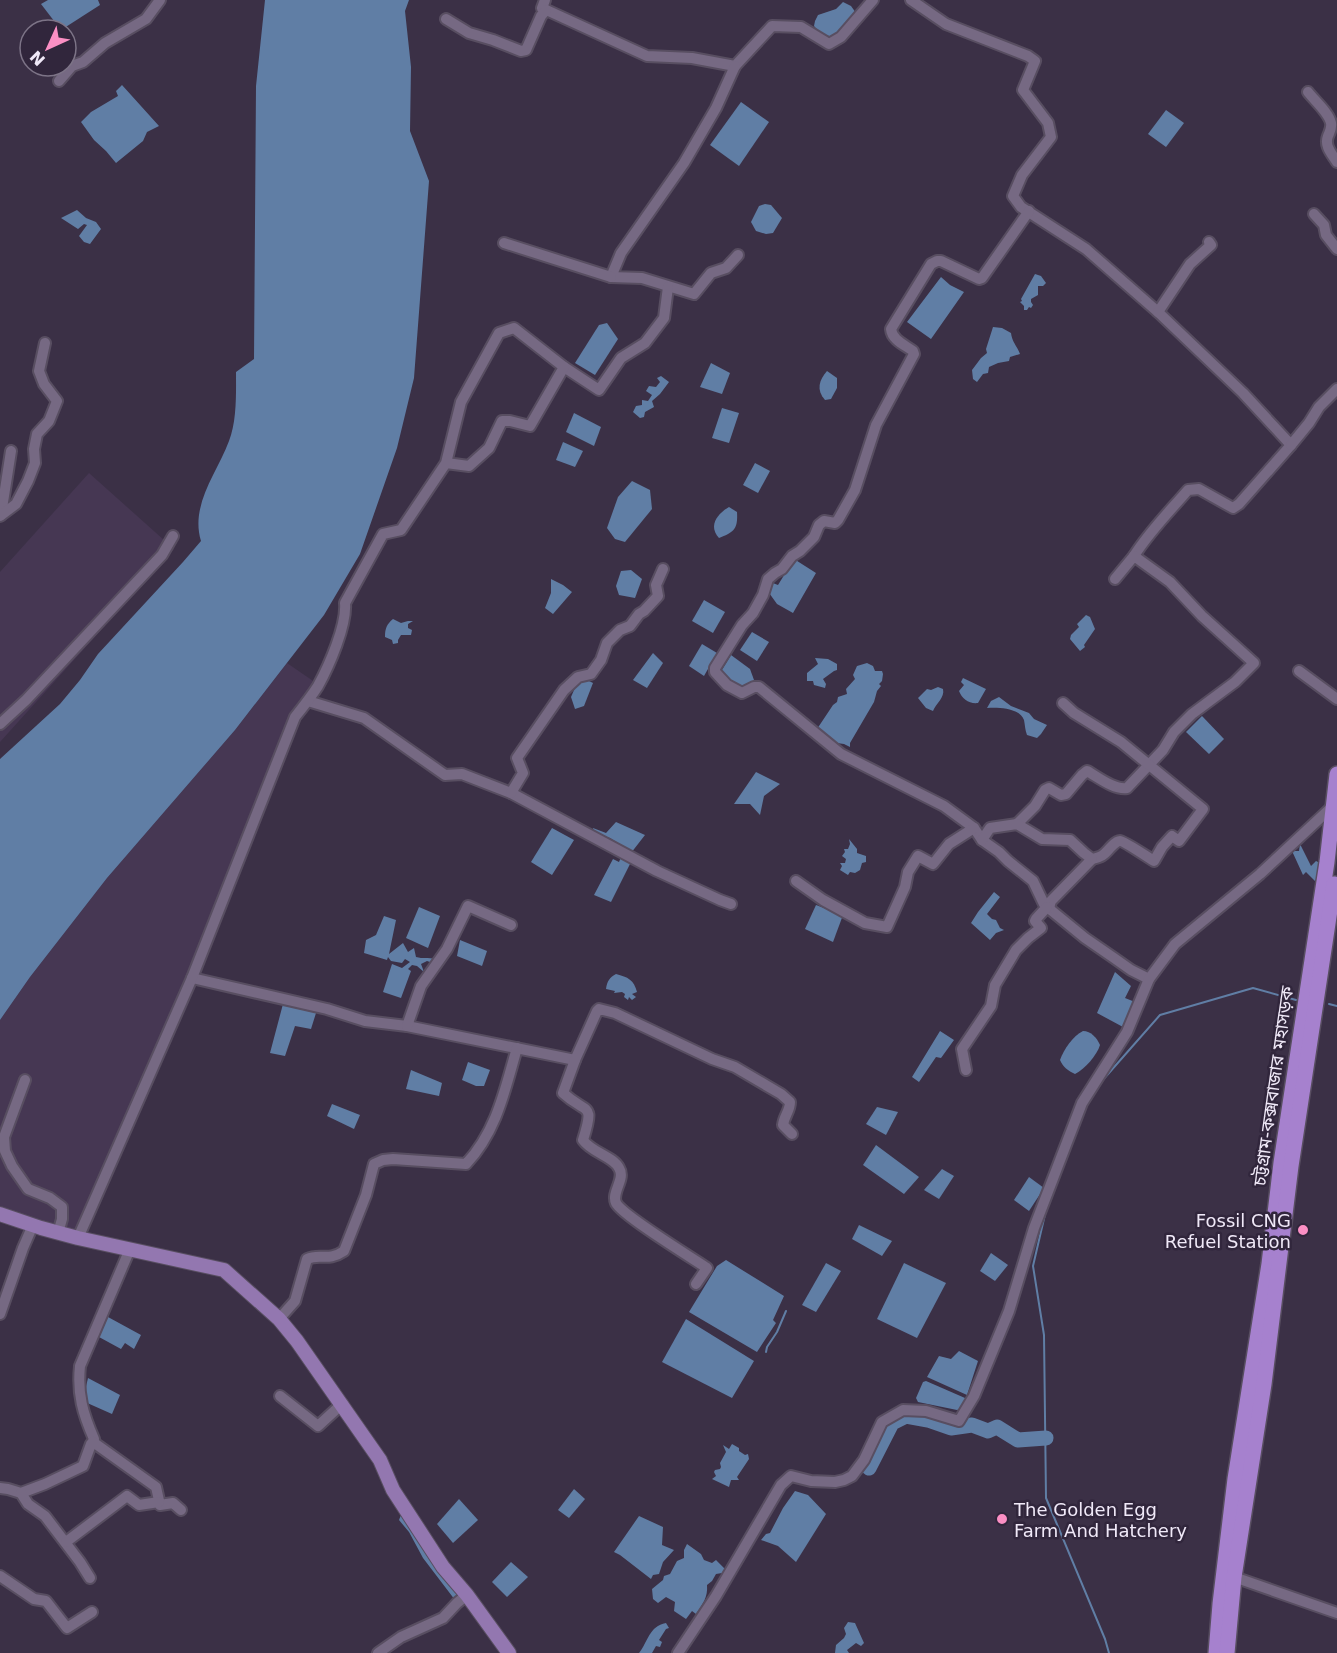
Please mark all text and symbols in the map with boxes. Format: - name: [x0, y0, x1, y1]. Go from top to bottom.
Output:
- north arrow: [18, 18, 78, 78]
- text: N: [26, 47, 49, 70]
- street label: চট্টগ্রাম-কক্সবাজার মহাসড়ক: [1248, 984, 1297, 1188]
- place label: Fossil CNG Refuel Station: [1165, 1210, 1291, 1252]
- marker: Fossil CNG Refuel Station: [1296, 1223, 1310, 1237]
- place label: The Golden Egg Farm And Hatchery: [1013, 1499, 1187, 1541]
- marker: The Golden Egg Farm And Hatchery: [995, 1512, 1009, 1526]

